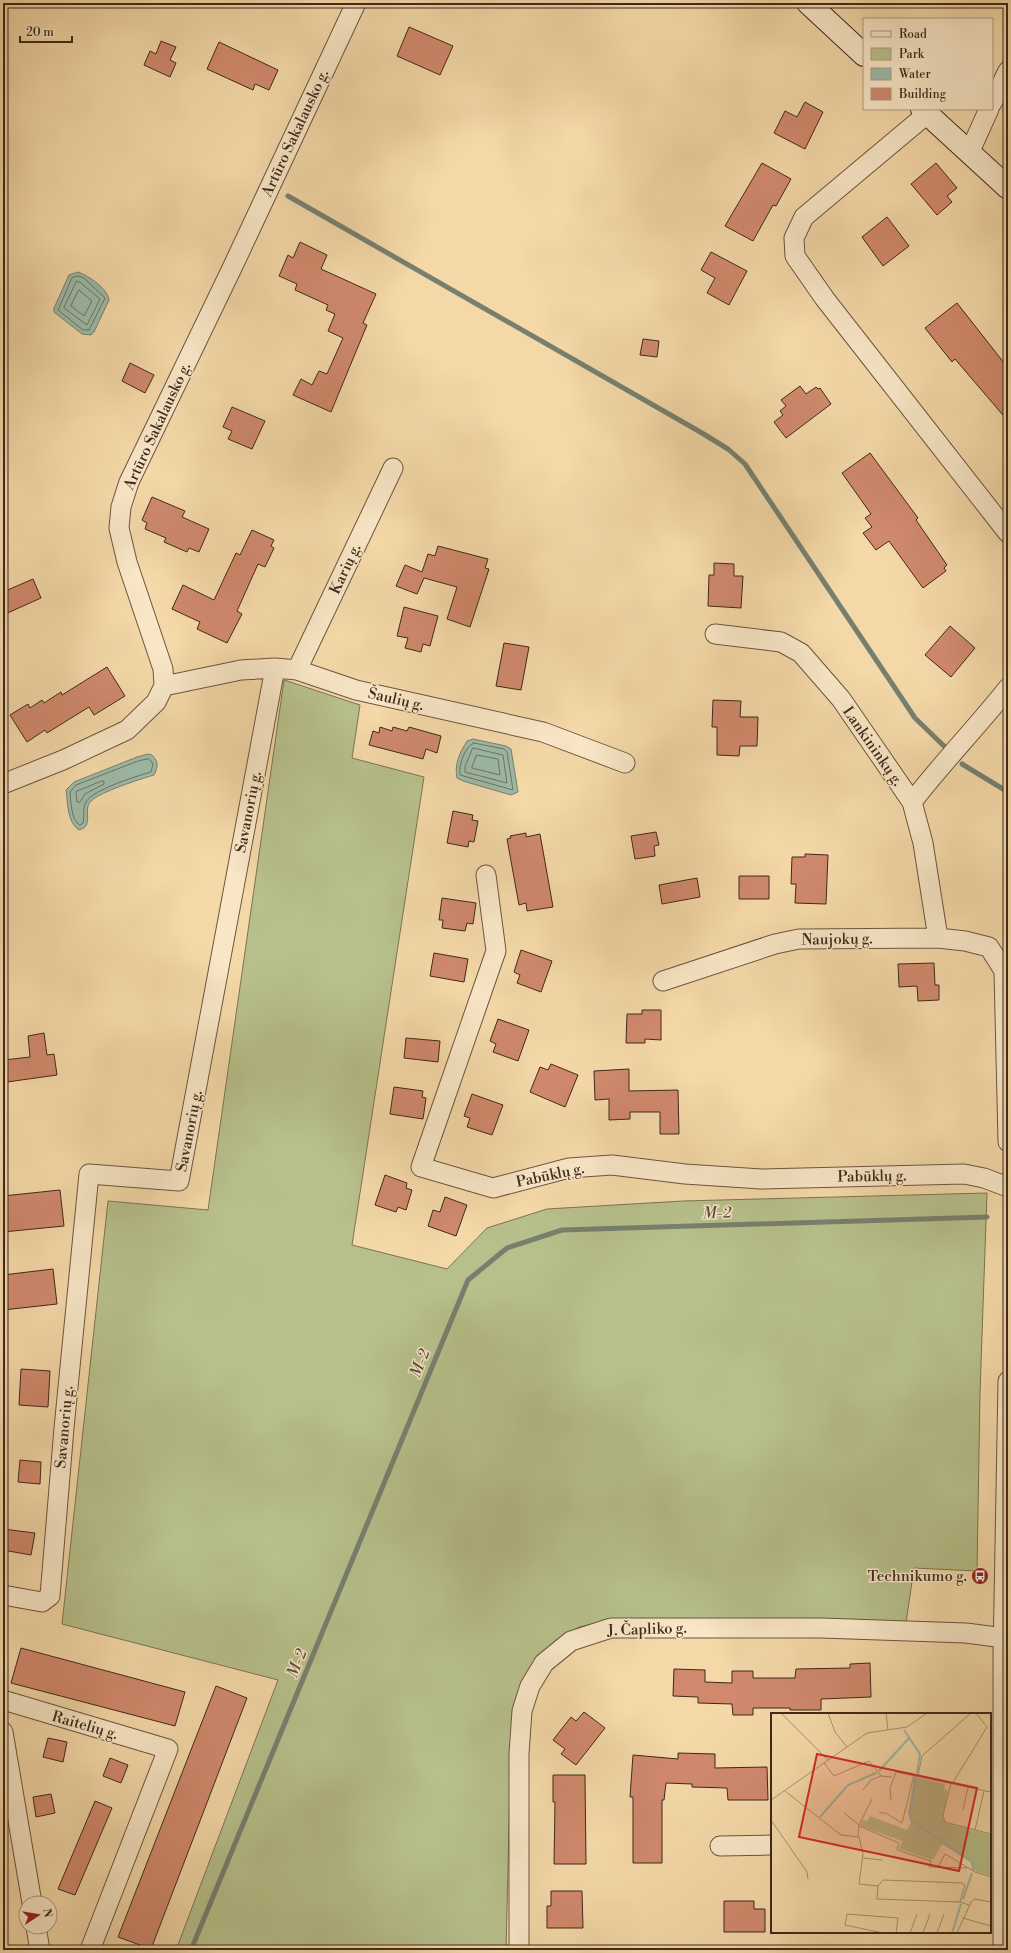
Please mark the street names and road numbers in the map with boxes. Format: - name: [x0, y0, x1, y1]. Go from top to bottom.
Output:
- street label: Artūro Sakalausko g.: [257, 67, 333, 201]
- street label: Artūro Sakalausko g.: [119, 360, 195, 494]
- street label: Karių g.: [326, 541, 365, 597]
- street label: Šaulių g.: [366, 683, 426, 715]
- street label: Lankininkų g.: [838, 703, 907, 790]
- street label: Savanorių g.: [231, 770, 266, 855]
- street label: Naujokų g.: [801, 929, 873, 950]
- street label: Savanorių g.: [172, 1089, 207, 1174]
- street label: Pabūklų g.: [514, 1159, 586, 1192]
- street label: Pabūklų g.: [837, 1166, 907, 1187]
- street label: Savanorių g.: [51, 1385, 78, 1469]
- street label: J. Čapliko g.: [606, 1618, 687, 1640]
- street label: Raitelių g.: [50, 1707, 120, 1744]

